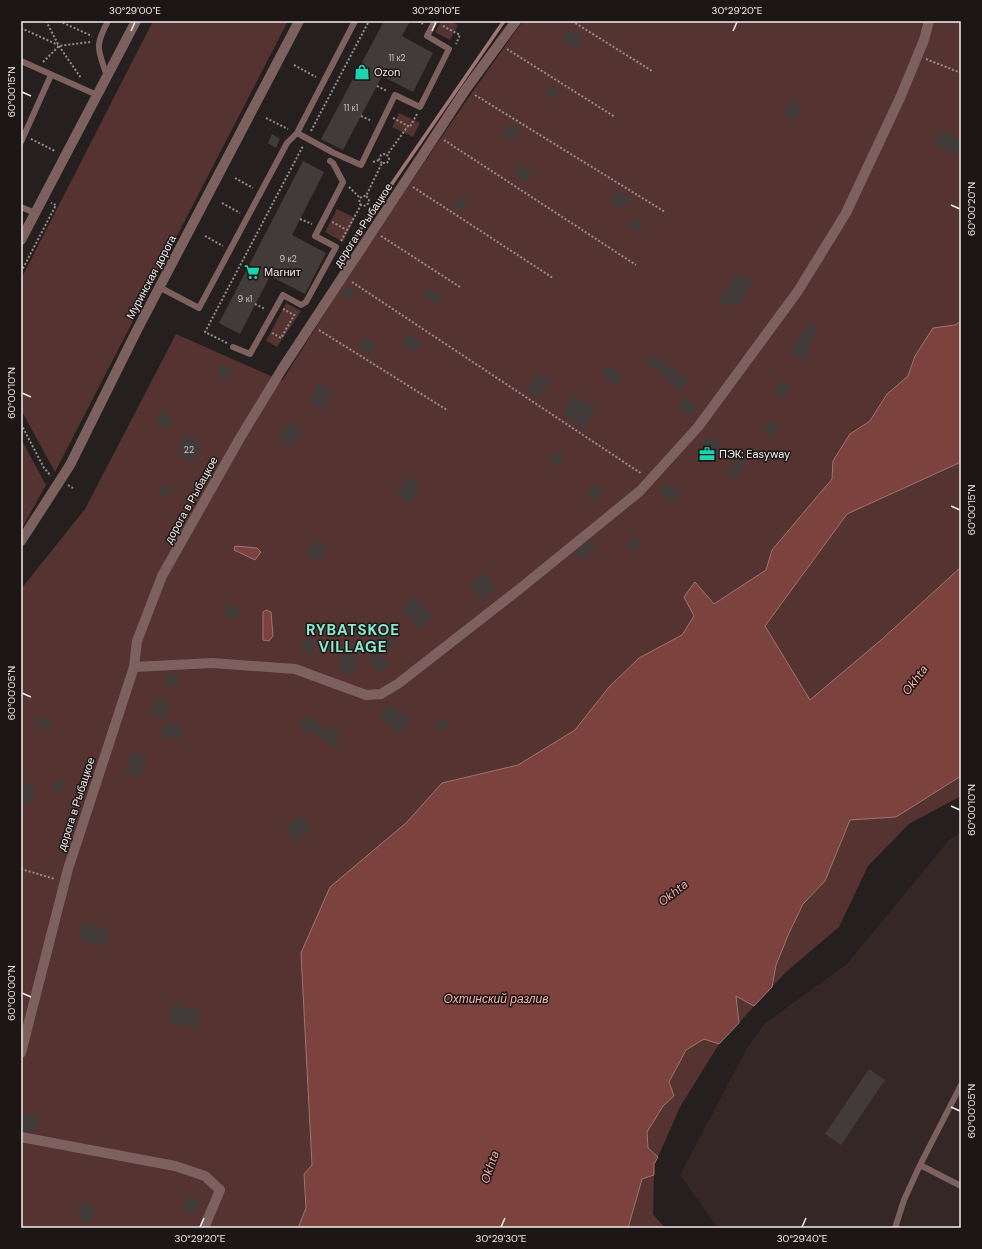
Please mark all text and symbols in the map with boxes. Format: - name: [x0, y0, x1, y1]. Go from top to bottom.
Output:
- text: 30°29'00"E: [109, 4, 161, 17]
- text: 30°29'10"E: [412, 4, 460, 17]
- text: 30°29'20"E: [712, 4, 763, 17]
- house number: 11 к2: [388, 52, 406, 64]
- shop icon: Ozon: [353, 63, 371, 81]
- place label: Ozon: [374, 65, 400, 79]
- text: 60°00'15"N: [5, 67, 18, 117]
- house number: 11 к1: [344, 102, 359, 114]
- street label: дорога в Рыбацкое: [331, 180, 395, 270]
- text: 60°00'20"N: [965, 182, 978, 236]
- street label: Муринская дорога: [123, 232, 179, 321]
- house number: 9 к2: [279, 253, 297, 265]
- supermarket icon: Магнит: [243, 263, 261, 281]
- place label: Магнит: [264, 265, 301, 279]
- house number: 9 к1: [238, 293, 253, 305]
- text: 60°00'10"N: [5, 367, 18, 419]
- house number: 22: [184, 444, 194, 456]
- office icon: ПЭК: Easyway: [698, 445, 716, 463]
- place label: ПЭК: Easyway: [719, 447, 790, 461]
- street label: дорога в Рыбацкое: [161, 454, 221, 546]
- text: 60°00'15"N: [965, 485, 978, 535]
- district label: RYBATSKOE VILLAGE: [306, 620, 400, 657]
- water label: Okhta: [898, 661, 932, 698]
- text: 60°00'05"N: [5, 666, 18, 720]
- street label: дорога в Рыбацкое: [54, 756, 98, 852]
- text: 60°00'10"N: [965, 784, 978, 836]
- water label: Okhta: [655, 876, 691, 910]
- text: 60°00'00"N: [5, 965, 18, 1021]
- water label: Охтинский разлив: [444, 991, 548, 1007]
- text: 60°00'05"N: [965, 1084, 978, 1138]
- water label: Okhta: [477, 1148, 503, 1186]
- text: 30°29'20"E: [175, 1232, 226, 1245]
- text: 30°29'30"E: [475, 1232, 527, 1245]
- text: 30°29'40"E: [777, 1232, 828, 1245]

